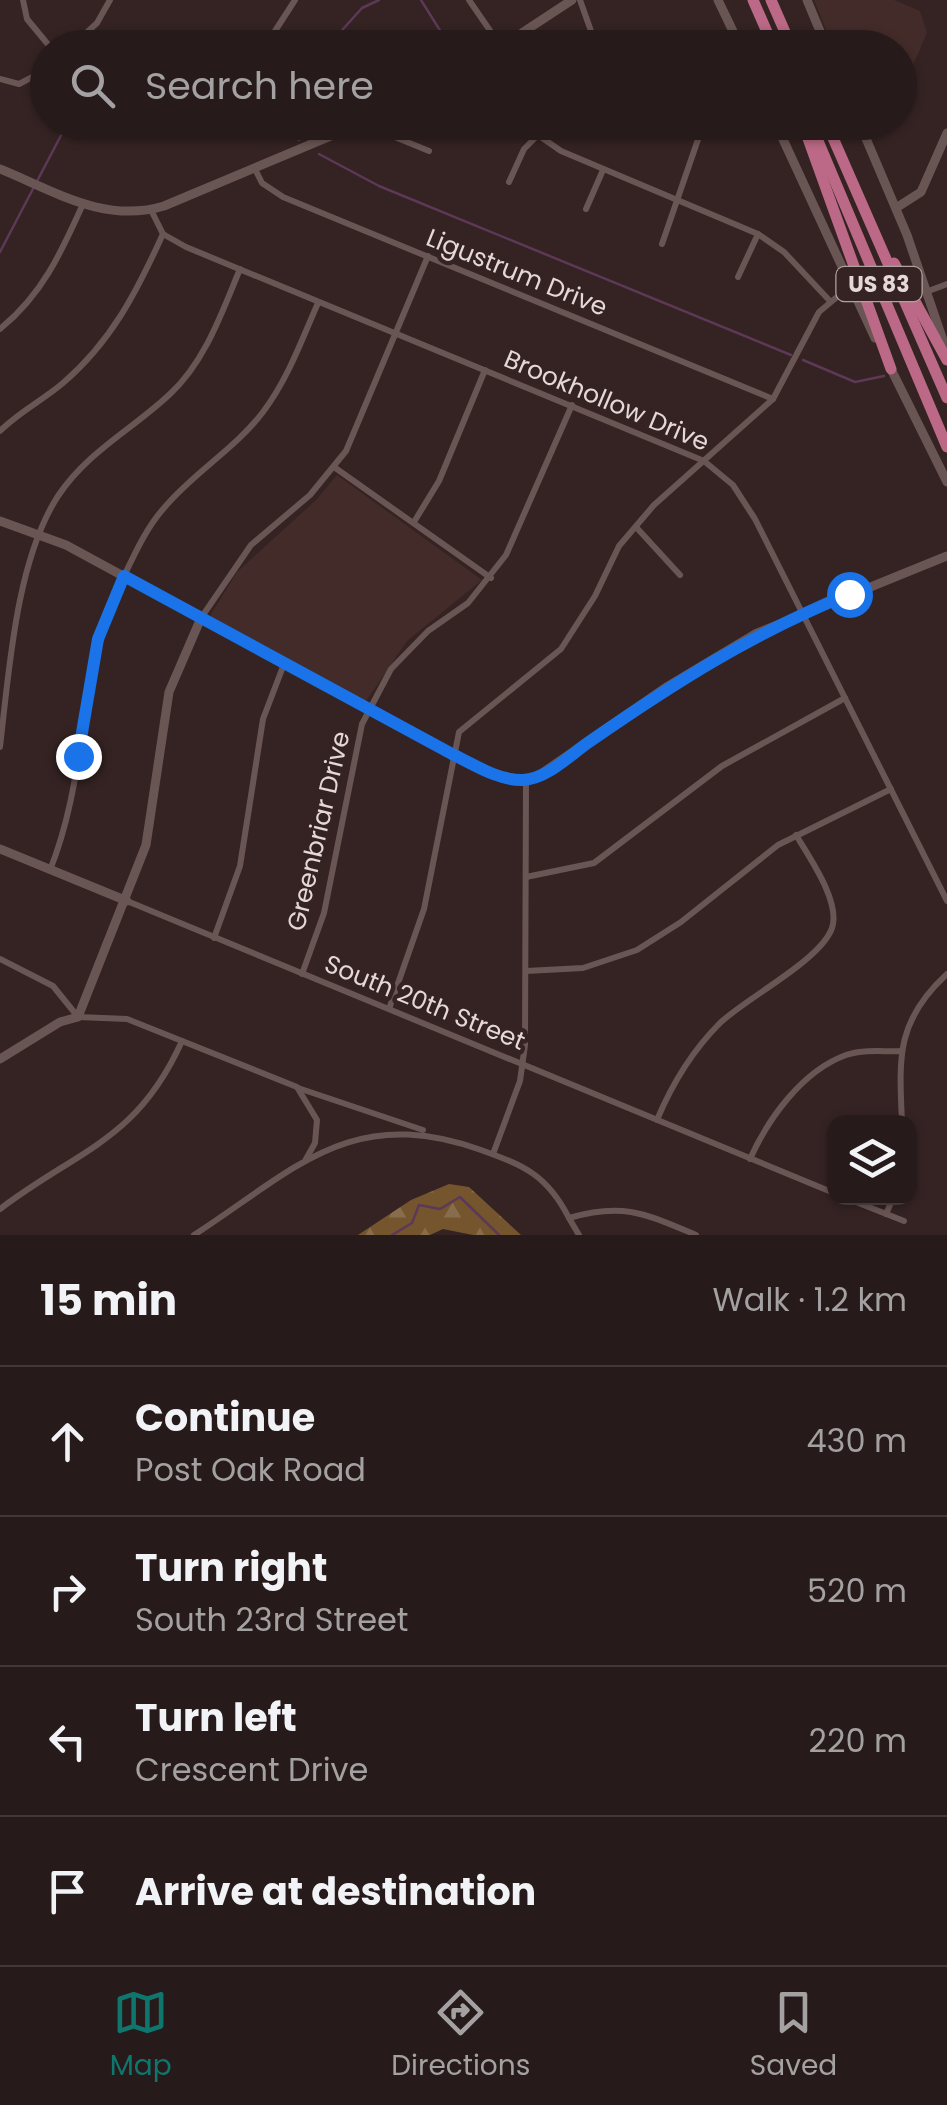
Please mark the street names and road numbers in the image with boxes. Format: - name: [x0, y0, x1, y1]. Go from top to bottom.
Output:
- street label: Ligustrum Drive: [421, 220, 613, 325]
- road number: US 83: [836, 267, 922, 301]
- street label: Brookhollow Drive: [499, 341, 715, 459]
- street label: Greenbriar Drive: [279, 728, 358, 934]
- street label: South 20th Street: [319, 946, 530, 1059]

